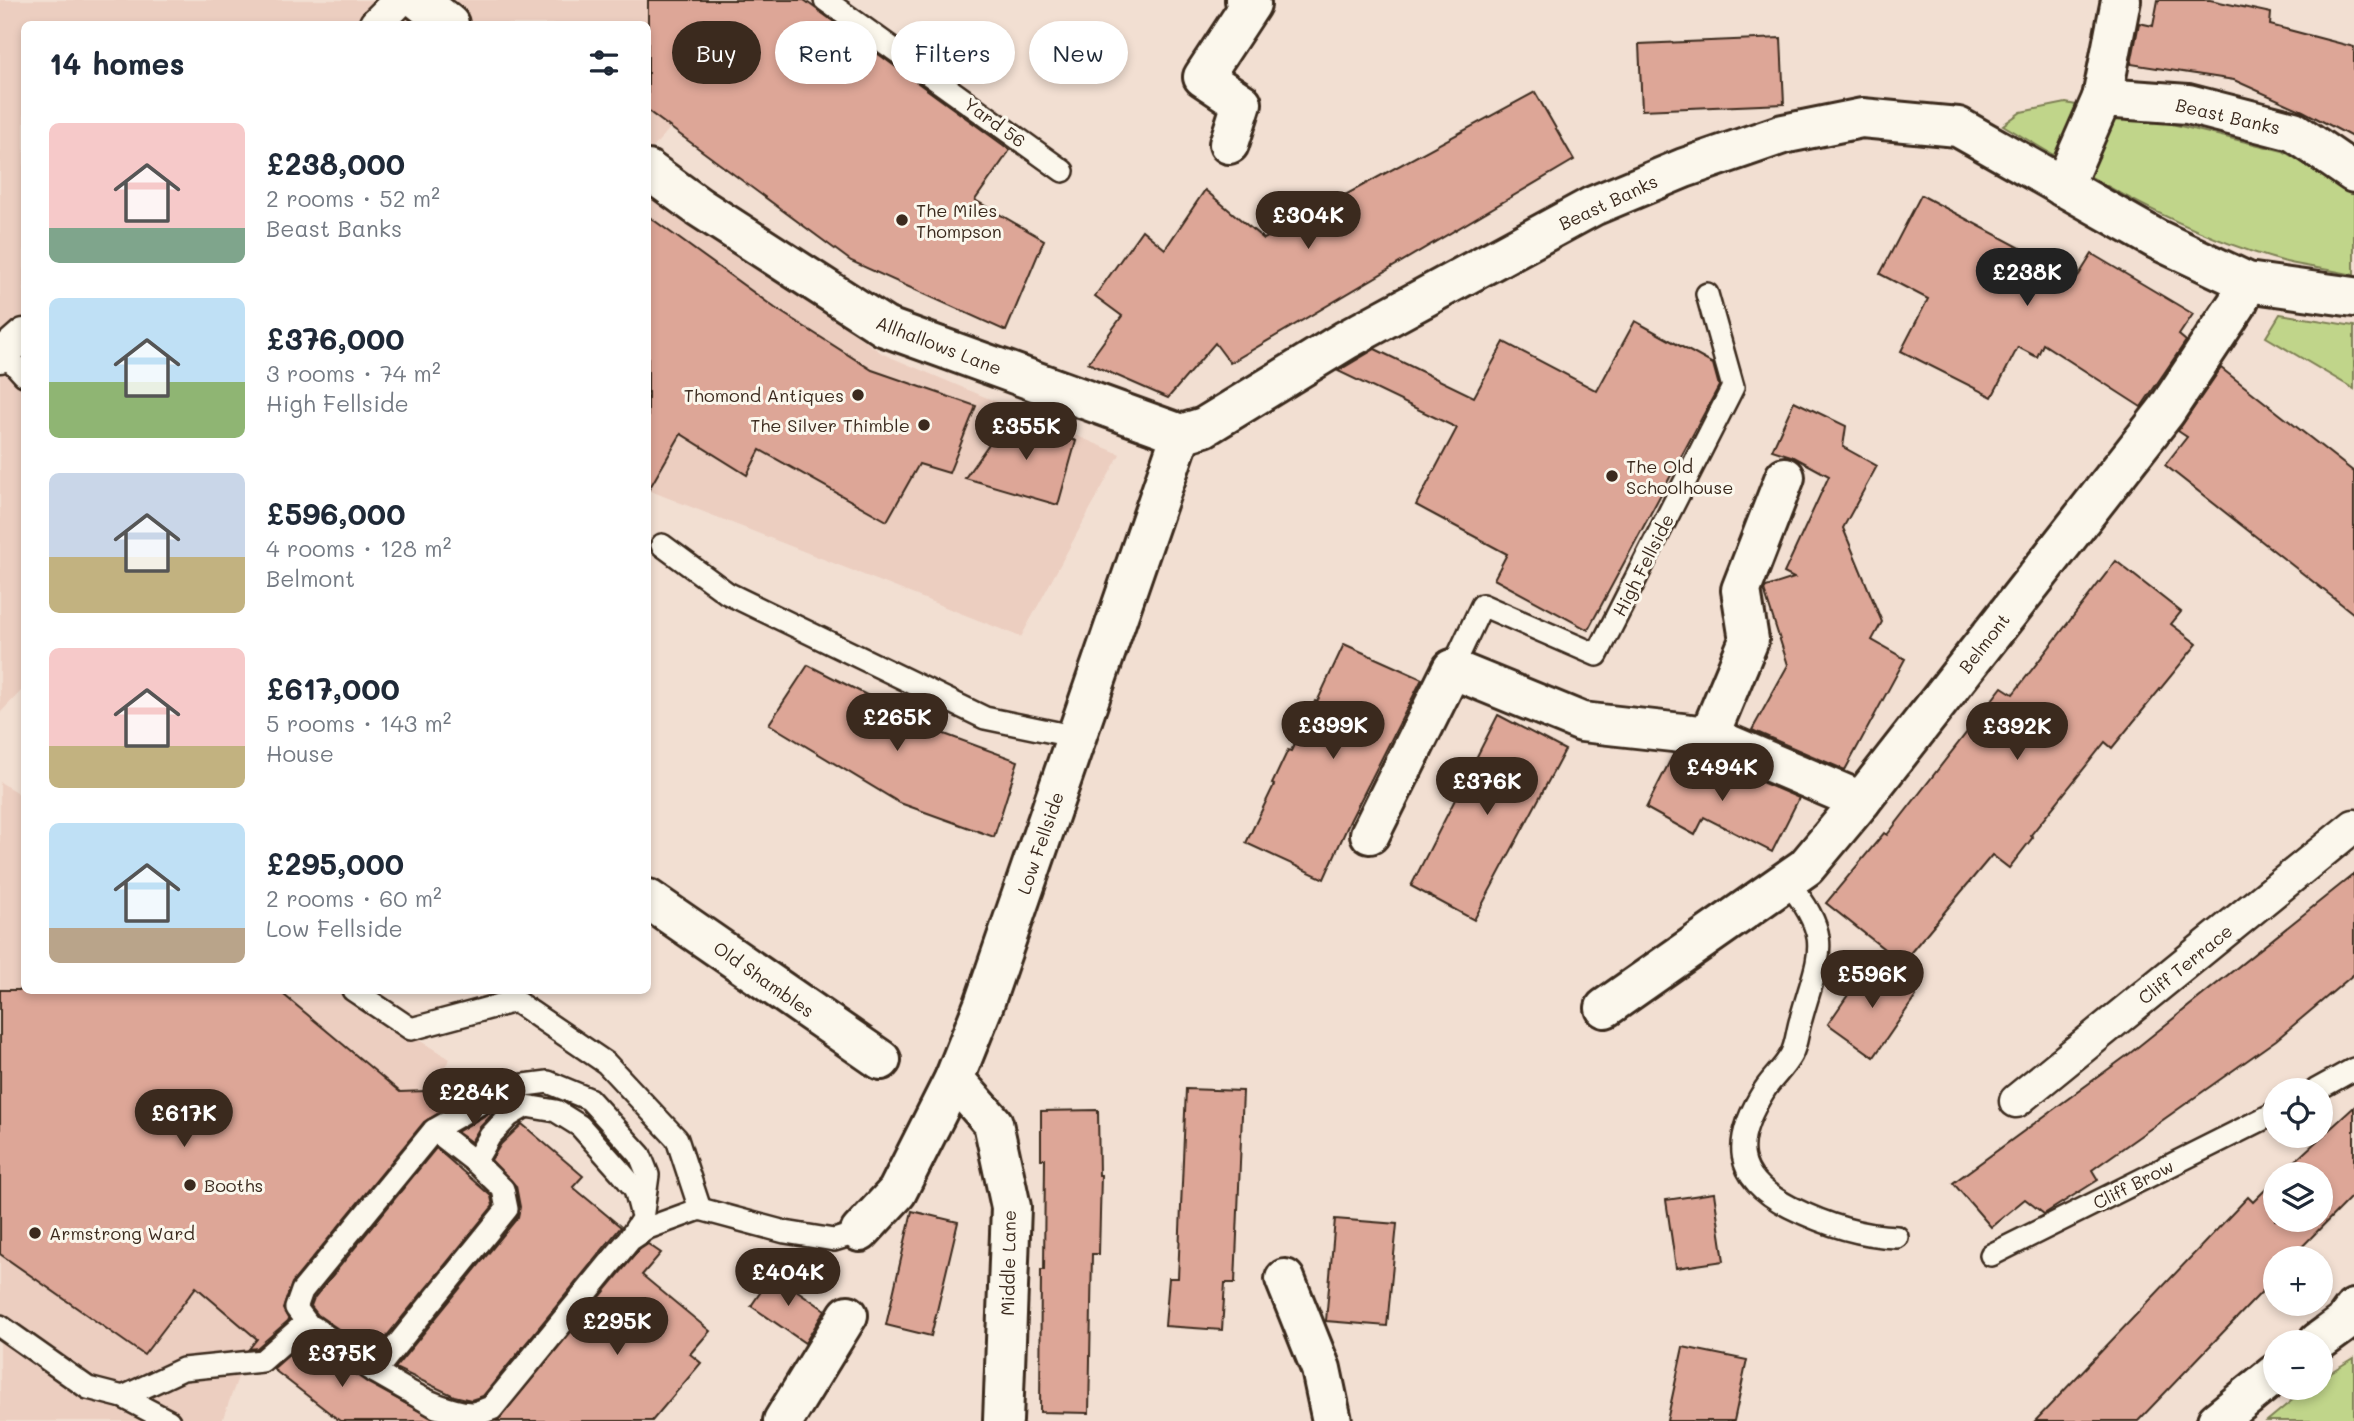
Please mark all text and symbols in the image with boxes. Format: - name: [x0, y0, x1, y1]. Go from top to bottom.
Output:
- chip: Buy: [672, 21, 761, 84]
- chip: Rent: [775, 21, 877, 84]
- chip: Filters: [891, 21, 1015, 84]
- chip: New: [1029, 21, 1128, 84]
- text: 14 homes: [49, 43, 185, 83]
- icon: filters: [585, 44, 623, 82]
- street label: Yard 56: [959, 92, 1031, 152]
- street label: Beast Banks: [2173, 92, 2283, 140]
- text: £238,000: [266, 143, 405, 183]
- icon: home: [105, 151, 189, 235]
- street label: Beast Banks: [1555, 169, 1661, 235]
- text: 2 rooms · 52 m²: [266, 183, 440, 213]
- pin: £304K: [1259, 191, 1357, 251]
- place label: The Miles Thompson: [916, 198, 1002, 243]
- text: £304K: [1272, 199, 1344, 229]
- marker: The Miles Thompson: [894, 212, 910, 228]
- text: Beast Banks: [266, 213, 402, 243]
- pin: £238K: [1978, 248, 2076, 308]
- text: £238K: [1992, 256, 2062, 286]
- street label: Allhallows Lane: [873, 310, 1005, 380]
- text: £376,000: [266, 318, 405, 358]
- icon: home: [105, 326, 189, 410]
- text: 3 rooms · 74 m²: [266, 358, 441, 388]
- place label: Thomond Antiques: [684, 383, 844, 407]
- marker: Thomond Antiques: [850, 387, 866, 403]
- text: High Fellside: [266, 388, 409, 418]
- pin: £355K: [977, 402, 1075, 462]
- text: £355K: [991, 410, 1061, 440]
- place label: The Silver Thimble: [750, 413, 910, 437]
- marker: The Silver Thimble: [916, 417, 932, 433]
- place label: The Old Schoolhouse: [1626, 454, 1733, 499]
- marker: The Old Schoolhouse: [1604, 468, 1620, 484]
- text: £596,000: [266, 493, 405, 533]
- icon: home: [105, 501, 189, 585]
- street label: High Fellside: [1607, 510, 1679, 620]
- text: 4 rooms · 128 m²: [266, 533, 451, 563]
- text: Belmont: [266, 563, 355, 593]
- street label: Belmont: [1953, 608, 2015, 678]
- text: £617,000: [266, 668, 400, 708]
- icon: home: [105, 676, 189, 760]
- pin: £265K: [848, 694, 946, 753]
- text: £265K: [862, 701, 932, 731]
- pin: £399K: [1284, 702, 1382, 761]
- pin: £392K: [1968, 702, 2066, 762]
- text: 5 rooms · 143 m²: [266, 708, 452, 738]
- text: £399K: [1298, 709, 1368, 739]
- text: £392K: [1982, 710, 2052, 740]
- text: House: [266, 738, 334, 768]
- pin: £494K: [1673, 744, 1771, 803]
- text: £494K: [1686, 751, 1758, 781]
- pin: £376K: [1438, 758, 1536, 817]
- text: £376K: [1452, 765, 1522, 795]
- street label: Low Fellside: [1011, 789, 1069, 897]
- text: £295,000: [266, 843, 404, 883]
- icon: home: [105, 851, 189, 935]
- text: 2 rooms · 60 m²: [266, 883, 442, 913]
- text: Low Fellside: [266, 913, 403, 943]
- street label: Cliff Terrace: [2133, 919, 2237, 1009]
- street label: Old Shambles: [709, 935, 819, 1023]
- pin: £596K: [1823, 950, 1921, 1010]
- text: £596K: [1837, 958, 1907, 988]
- pin: £284K: [425, 1068, 523, 1128]
- text: £284K: [438, 1076, 510, 1106]
- map controls: [2263, 1078, 2333, 1400]
- button: locate: [2263, 1078, 2333, 1148]
- pin: £617K: [135, 1090, 233, 1149]
- text: £617K: [151, 1097, 217, 1127]
- street label: Cliff Brow: [2089, 1153, 2177, 1215]
- button: layers: [2263, 1162, 2333, 1232]
- place label: Booths: [204, 1173, 263, 1197]
- marker: Booths: [182, 1177, 198, 1193]
- street label: Middle Lane: [995, 1210, 1021, 1316]
- place label: Armstrong Ward: [49, 1221, 195, 1245]
- marker: Armstrong Ward: [27, 1225, 43, 1241]
- button: +: [2263, 1246, 2333, 1316]
- pin: £404K: [739, 1248, 837, 1308]
- text: £404K: [751, 1256, 825, 1286]
- pin: £295K: [568, 1298, 666, 1357]
- text: £295K: [582, 1305, 652, 1335]
- pin: £375K: [293, 1330, 391, 1389]
- button: −: [2263, 1330, 2333, 1400]
- text: £375K: [307, 1337, 377, 1367]

